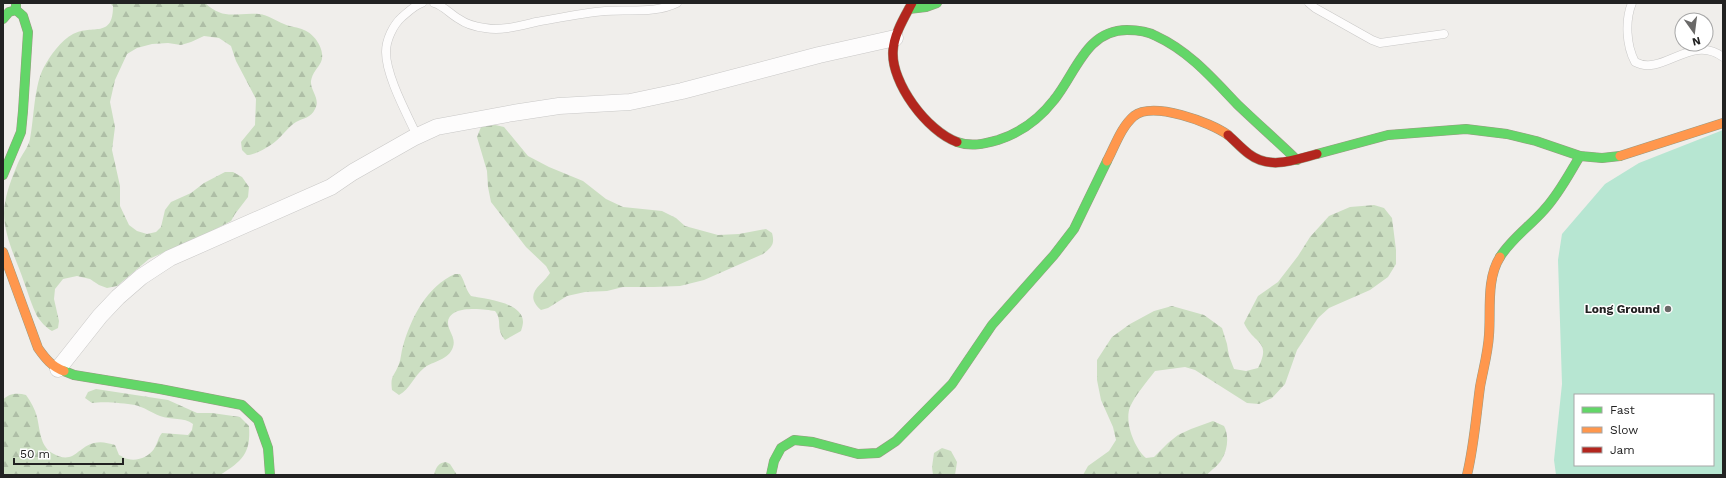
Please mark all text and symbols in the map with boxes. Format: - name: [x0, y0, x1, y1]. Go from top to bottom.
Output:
- north arrow: [1674, 12, 1714, 52]
- text: N: [1691, 34, 1702, 49]
- place label: Long Ground: [1585, 302, 1660, 316]
- marker: Long Ground: [1663, 304, 1673, 314]
- legend: [1574, 394, 1714, 466]
- text: Fast: [1610, 403, 1635, 417]
- text: Slow: [1610, 423, 1638, 437]
- scale bar: [14, 440, 123, 466]
- text: Jam: [1610, 443, 1635, 457]
- text: 50 m: [20, 447, 50, 461]

